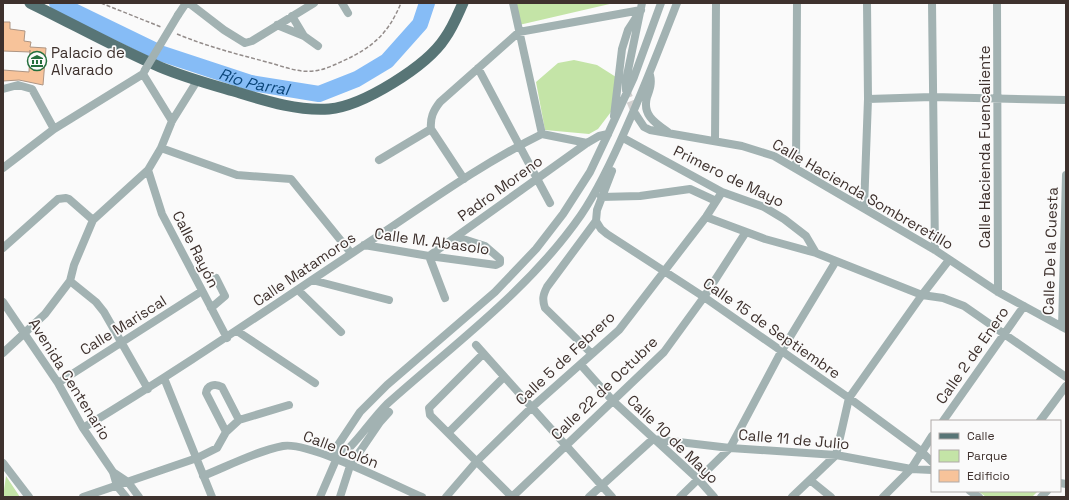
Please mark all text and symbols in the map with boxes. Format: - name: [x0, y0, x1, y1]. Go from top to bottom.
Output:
- place label: Palacio de Alvarado: [51, 43, 125, 79]
- street label: Calle Hacienda Fuencaliente: [975, 45, 994, 249]
- museum icon: Palacio de Alvarado: [26, 50, 48, 72]
- water label: Río Parral: [216, 63, 293, 100]
- street label: Calle Hacienda Sombreretillo: [769, 134, 957, 254]
- street label: Primero de Mayo: [671, 141, 787, 211]
- street label: Padro Moreno: [454, 151, 546, 225]
- street label: Calle De la Cuesta: [1038, 186, 1062, 315]
- street label: Calle Rayón: [168, 207, 224, 291]
- street label: Calle M. Abasolo: [373, 224, 491, 258]
- street label: Calle Matamoros: [249, 228, 359, 310]
- street label: Calle 15 de Septiembre: [700, 273, 845, 383]
- street label: Calle Mariscal: [76, 291, 170, 359]
- street label: Calle 2 de Enero: [931, 303, 1013, 407]
- street label: Calle 5 de Febrero: [511, 307, 619, 409]
- street label: Avenida Centenario: [25, 314, 115, 444]
- street label: Calle 22 de Octubre: [547, 332, 662, 444]
- street label: Calle 10 de Mayo: [623, 390, 723, 488]
- legend: [931, 420, 1061, 492]
- street label: Calle 11 de Julio: [738, 425, 850, 453]
- street label: Calle Colón: [301, 426, 381, 472]
- text: Calle: [967, 428, 995, 444]
- text: Parque: [967, 448, 1007, 464]
- text: Edificio: [967, 468, 1010, 484]

